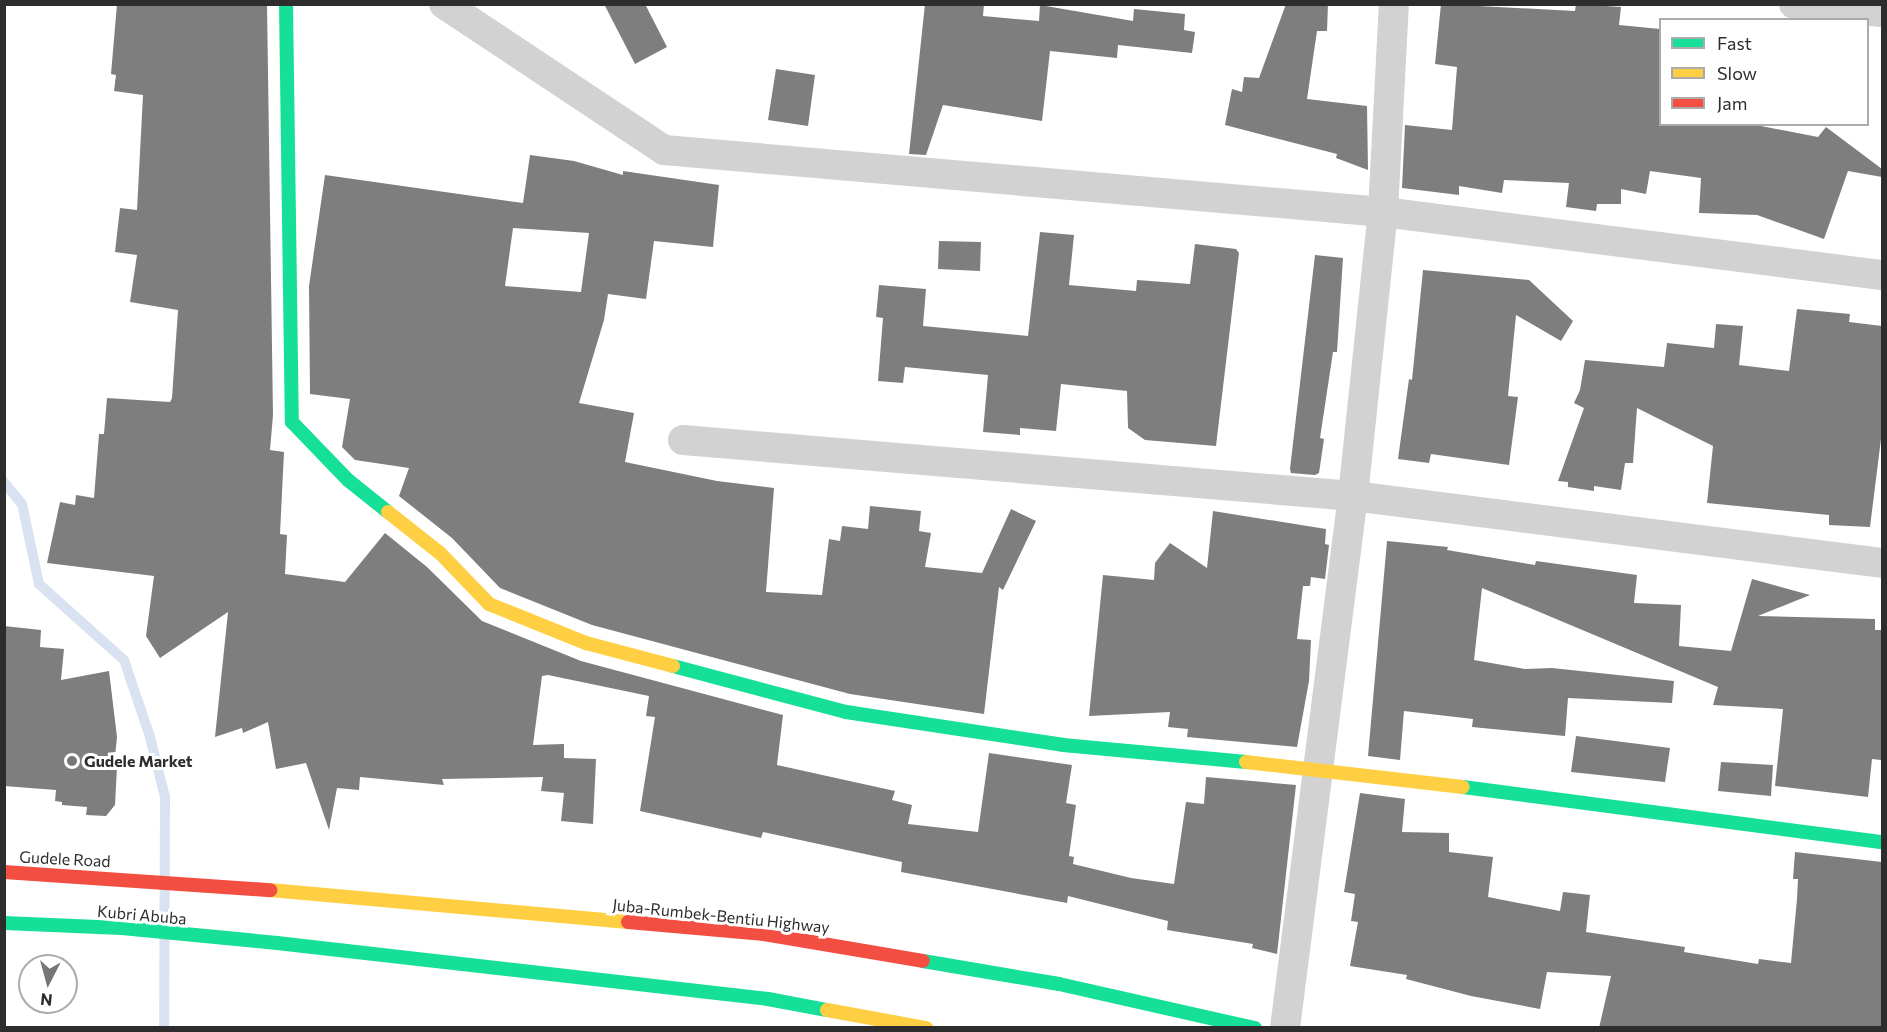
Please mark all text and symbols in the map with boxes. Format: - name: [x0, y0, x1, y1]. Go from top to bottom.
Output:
- legend: [1659, 18, 1869, 126]
- text: Fast: [1717, 32, 1752, 54]
- text: Slow: [1717, 62, 1757, 84]
- text: Jam: [1717, 92, 1747, 114]
- place label: Gudele Market: [84, 751, 193, 771]
- marker: Gudele Market: [65, 754, 79, 768]
- street label: Gudele Road: [19, 847, 111, 871]
- street label: Juba-Rumbek-Bentiu Highway: [611, 895, 831, 937]
- street label: Kubri Abuba: [96, 902, 188, 928]
- north arrow: [18, 954, 78, 1014]
- text: N: [39, 990, 53, 1010]

